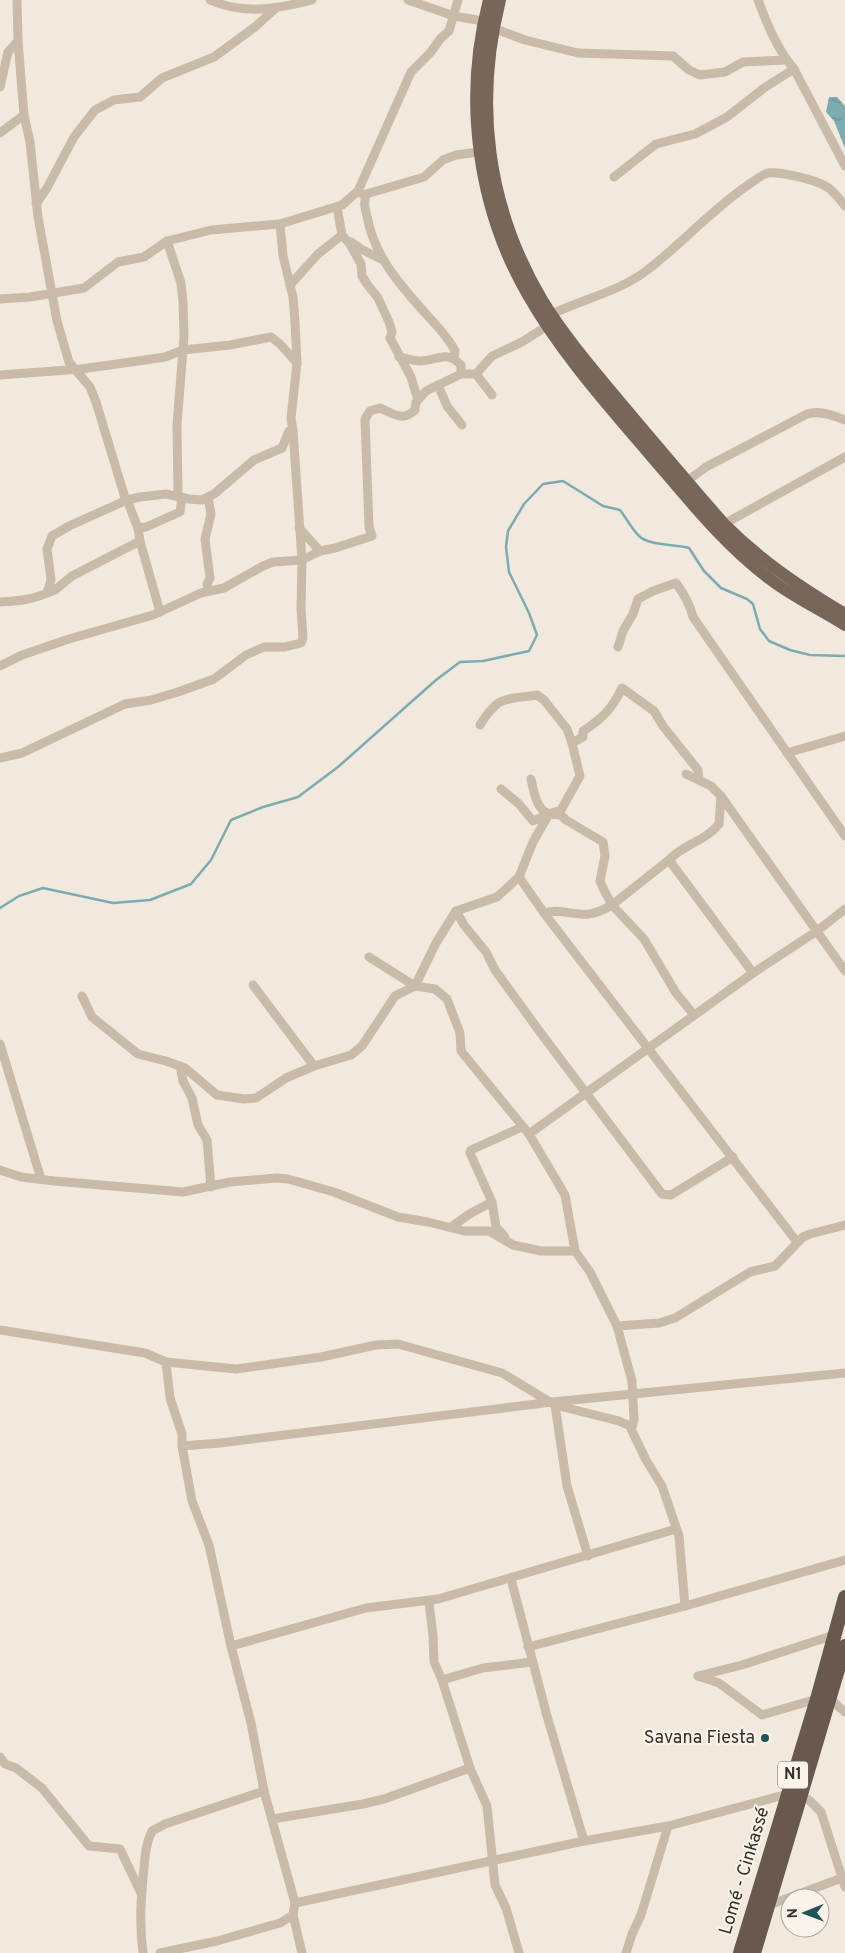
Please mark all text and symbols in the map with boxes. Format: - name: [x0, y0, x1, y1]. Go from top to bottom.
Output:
- place label: Savana Fiesta: [644, 1727, 755, 1750]
- marker: Savana Fiesta: [759, 1732, 771, 1744]
- road number: N1: [778, 1762, 808, 1788]
- street label: Lomé - Cinkassé: [715, 1804, 775, 1938]
- north arrow: [780, 1888, 830, 1938]
- text: N: [785, 1908, 802, 1918]

